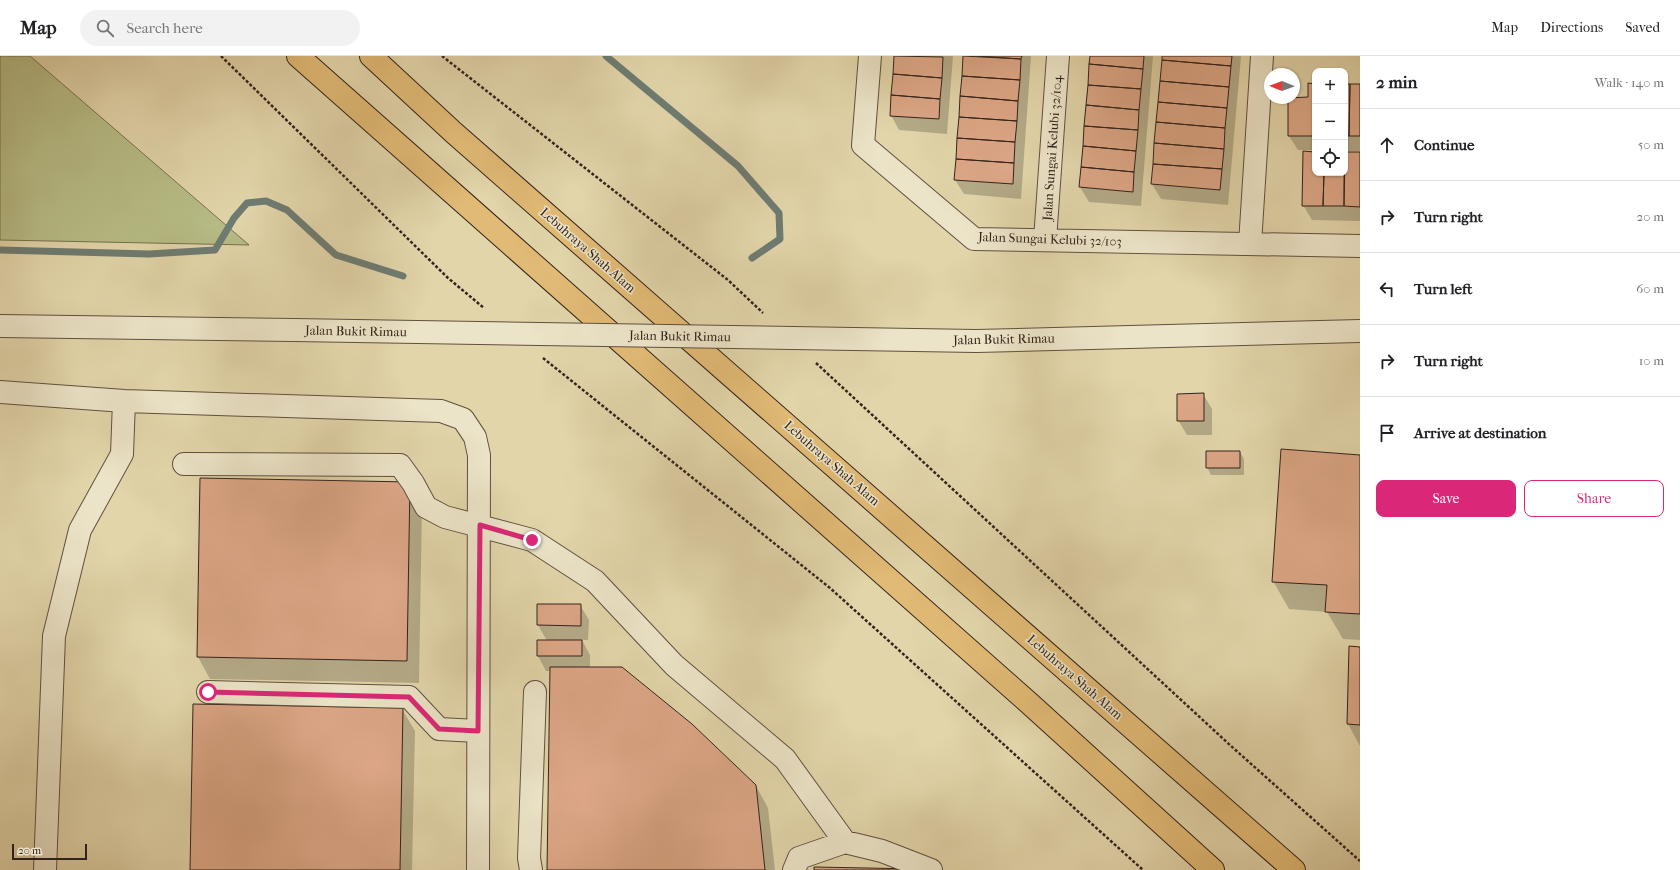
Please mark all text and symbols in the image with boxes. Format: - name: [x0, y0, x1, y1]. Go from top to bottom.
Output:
- search box: [80, 10, 360, 46]
- text: Map: [20, 17, 56, 39]
- icon: search: [94, 17, 116, 39]
- text: Search here: [126, 19, 203, 37]
- text: Map: [1491, 19, 1518, 36]
- text: Directions: [1540, 19, 1603, 36]
- text: Saved: [1625, 19, 1660, 36]
- north arrow: [1264, 68, 1300, 104]
- map controls: [1312, 68, 1348, 176]
- button: +: [1312, 68, 1348, 104]
- text: 2 min: [1376, 72, 1417, 92]
- street label: Jalan Sungai Kelubi 32/104: [1039, 74, 1065, 222]
- text: Walk · 140 m: [1595, 75, 1664, 90]
- button: −: [1312, 104, 1348, 140]
- icon: ahead: [1376, 134, 1398, 156]
- text: Continue: [1414, 136, 1474, 154]
- text: 50 m: [1638, 137, 1664, 152]
- button: locate: [1312, 140, 1348, 176]
- street label: Lebuhraya Shah Alam: [537, 204, 639, 296]
- icon: right: [1376, 206, 1398, 228]
- text: Turn right: [1414, 208, 1483, 226]
- text: 20 m: [1637, 209, 1664, 224]
- street label: Jalan Sungai Kelubi 32/103: [977, 229, 1122, 249]
- icon: left: [1376, 278, 1398, 300]
- text: Turn left: [1414, 280, 1472, 298]
- text: 60 m: [1636, 281, 1664, 296]
- street label: Jalan Bukit Rimau: [304, 323, 408, 339]
- street label: Jalan Bukit Rimau: [628, 328, 732, 344]
- street label: Jalan Bukit Rimau: [952, 331, 1056, 347]
- icon: right: [1376, 350, 1398, 372]
- text: Turn right: [1414, 352, 1483, 370]
- text: 10 m: [1639, 353, 1664, 368]
- street label: Lebuhraya Shah Alam: [781, 417, 883, 509]
- icon: arrive: [1376, 422, 1398, 444]
- text: Arrive at destination: [1414, 424, 1546, 442]
- button: Save: [1376, 480, 1516, 517]
- button: Share: [1524, 480, 1664, 517]
- route end: [523, 531, 541, 549]
- street label: Lebuhraya Shah Alam: [1024, 631, 1126, 723]
- route start: [199, 683, 217, 701]
- scale bar: [12, 842, 87, 861]
- text: 20 m: [18, 844, 41, 857]

